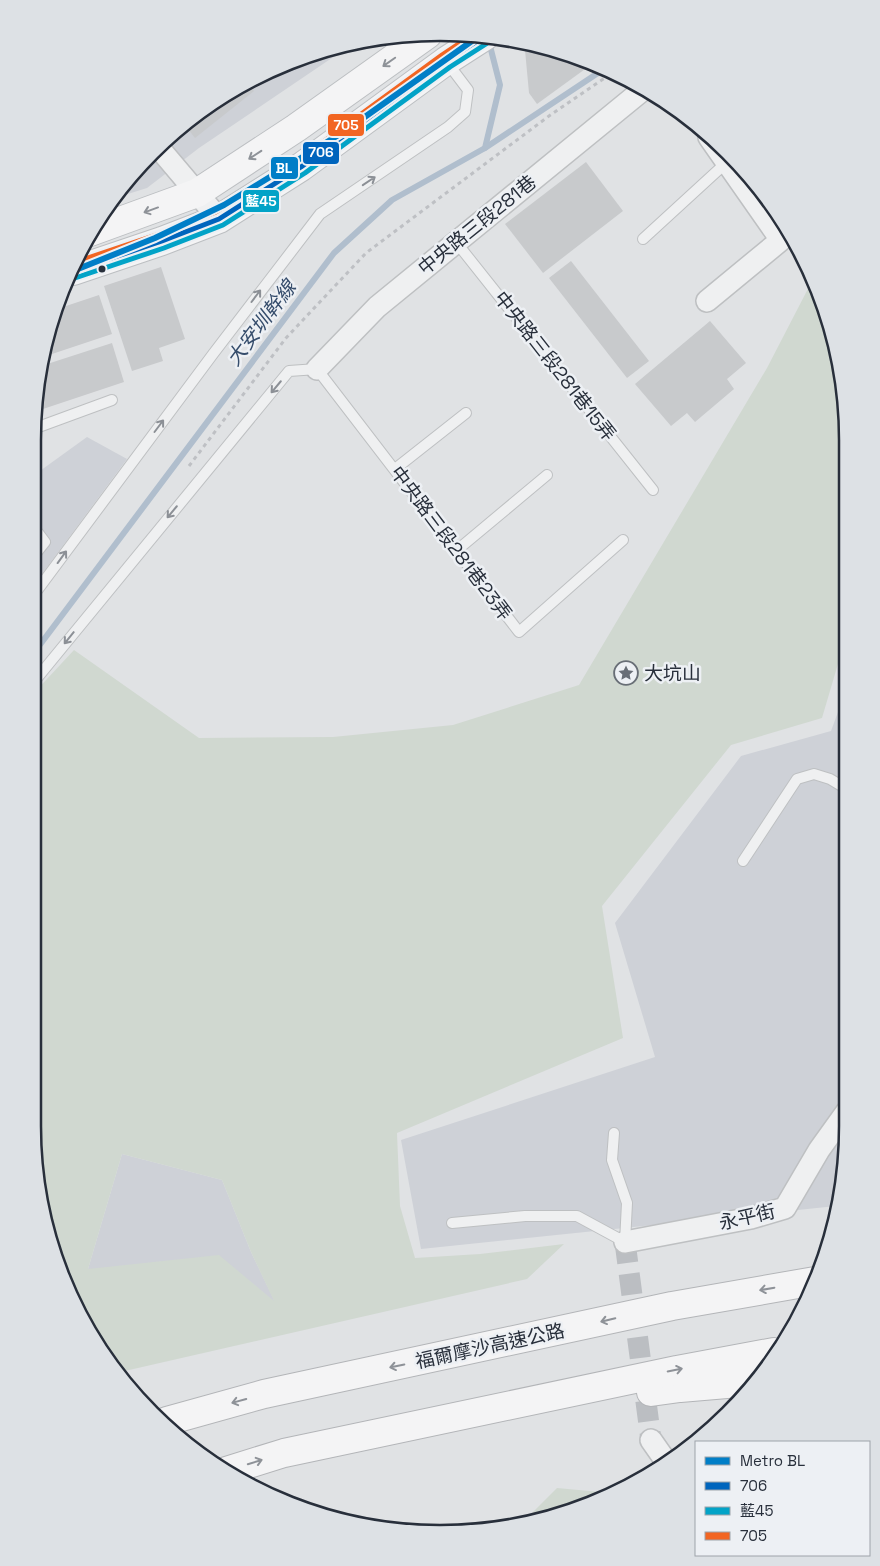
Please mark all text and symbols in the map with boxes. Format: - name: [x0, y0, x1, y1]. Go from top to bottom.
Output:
- one-way arrow: [382, 57, 396, 67]
- line badge: 705: [327, 113, 365, 137]
- text: 705: [333, 116, 359, 134]
- line badge: 706: [302, 141, 340, 165]
- text: 706: [308, 143, 334, 161]
- one-way arrow: [248, 149, 262, 160]
- line badge: BL: [270, 156, 299, 180]
- text: BL: [276, 159, 293, 177]
- street label: 中央路三段281巷: [413, 170, 541, 280]
- one-way arrow: [361, 176, 375, 186]
- line badge: 藍45: [242, 189, 280, 213]
- text: 藍45: [245, 192, 277, 210]
- one-way arrow: [144, 205, 159, 215]
- unlabelled marker: [97, 264, 107, 274]
- water label: 大安圳幹線: [221, 274, 303, 371]
- street label: 中央路三段281巷15弄: [489, 286, 621, 446]
- one-way arrow: [251, 289, 261, 303]
- one-way arrow: [270, 380, 281, 393]
- one-way arrow: [153, 420, 164, 433]
- street label: 中央路三段281巷23弄: [385, 461, 517, 625]
- one-way arrow: [167, 506, 178, 519]
- one-way arrow: [57, 550, 67, 564]
- one-way arrow: [64, 631, 74, 645]
- place icon: 大坑山: [613, 660, 639, 686]
- place label: 大坑山: [644, 661, 701, 686]
- street label: 永平街: [716, 1198, 778, 1236]
- one-way arrow: [759, 1285, 775, 1295]
- one-way arrow: [600, 1316, 616, 1325]
- street label: 福爾摩沙高速公路: [413, 1318, 567, 1374]
- one-way arrow: [390, 1362, 406, 1371]
- one-way arrow: [666, 1365, 682, 1375]
- one-way arrow: [231, 1397, 247, 1407]
- legend: [695, 1441, 870, 1556]
- text: Metro BL: [740, 1451, 805, 1470]
- one-way arrow: [247, 1456, 263, 1466]
- text: 706: [740, 1476, 767, 1495]
- text: 藍45: [740, 1501, 773, 1520]
- text: 705: [740, 1526, 767, 1545]

